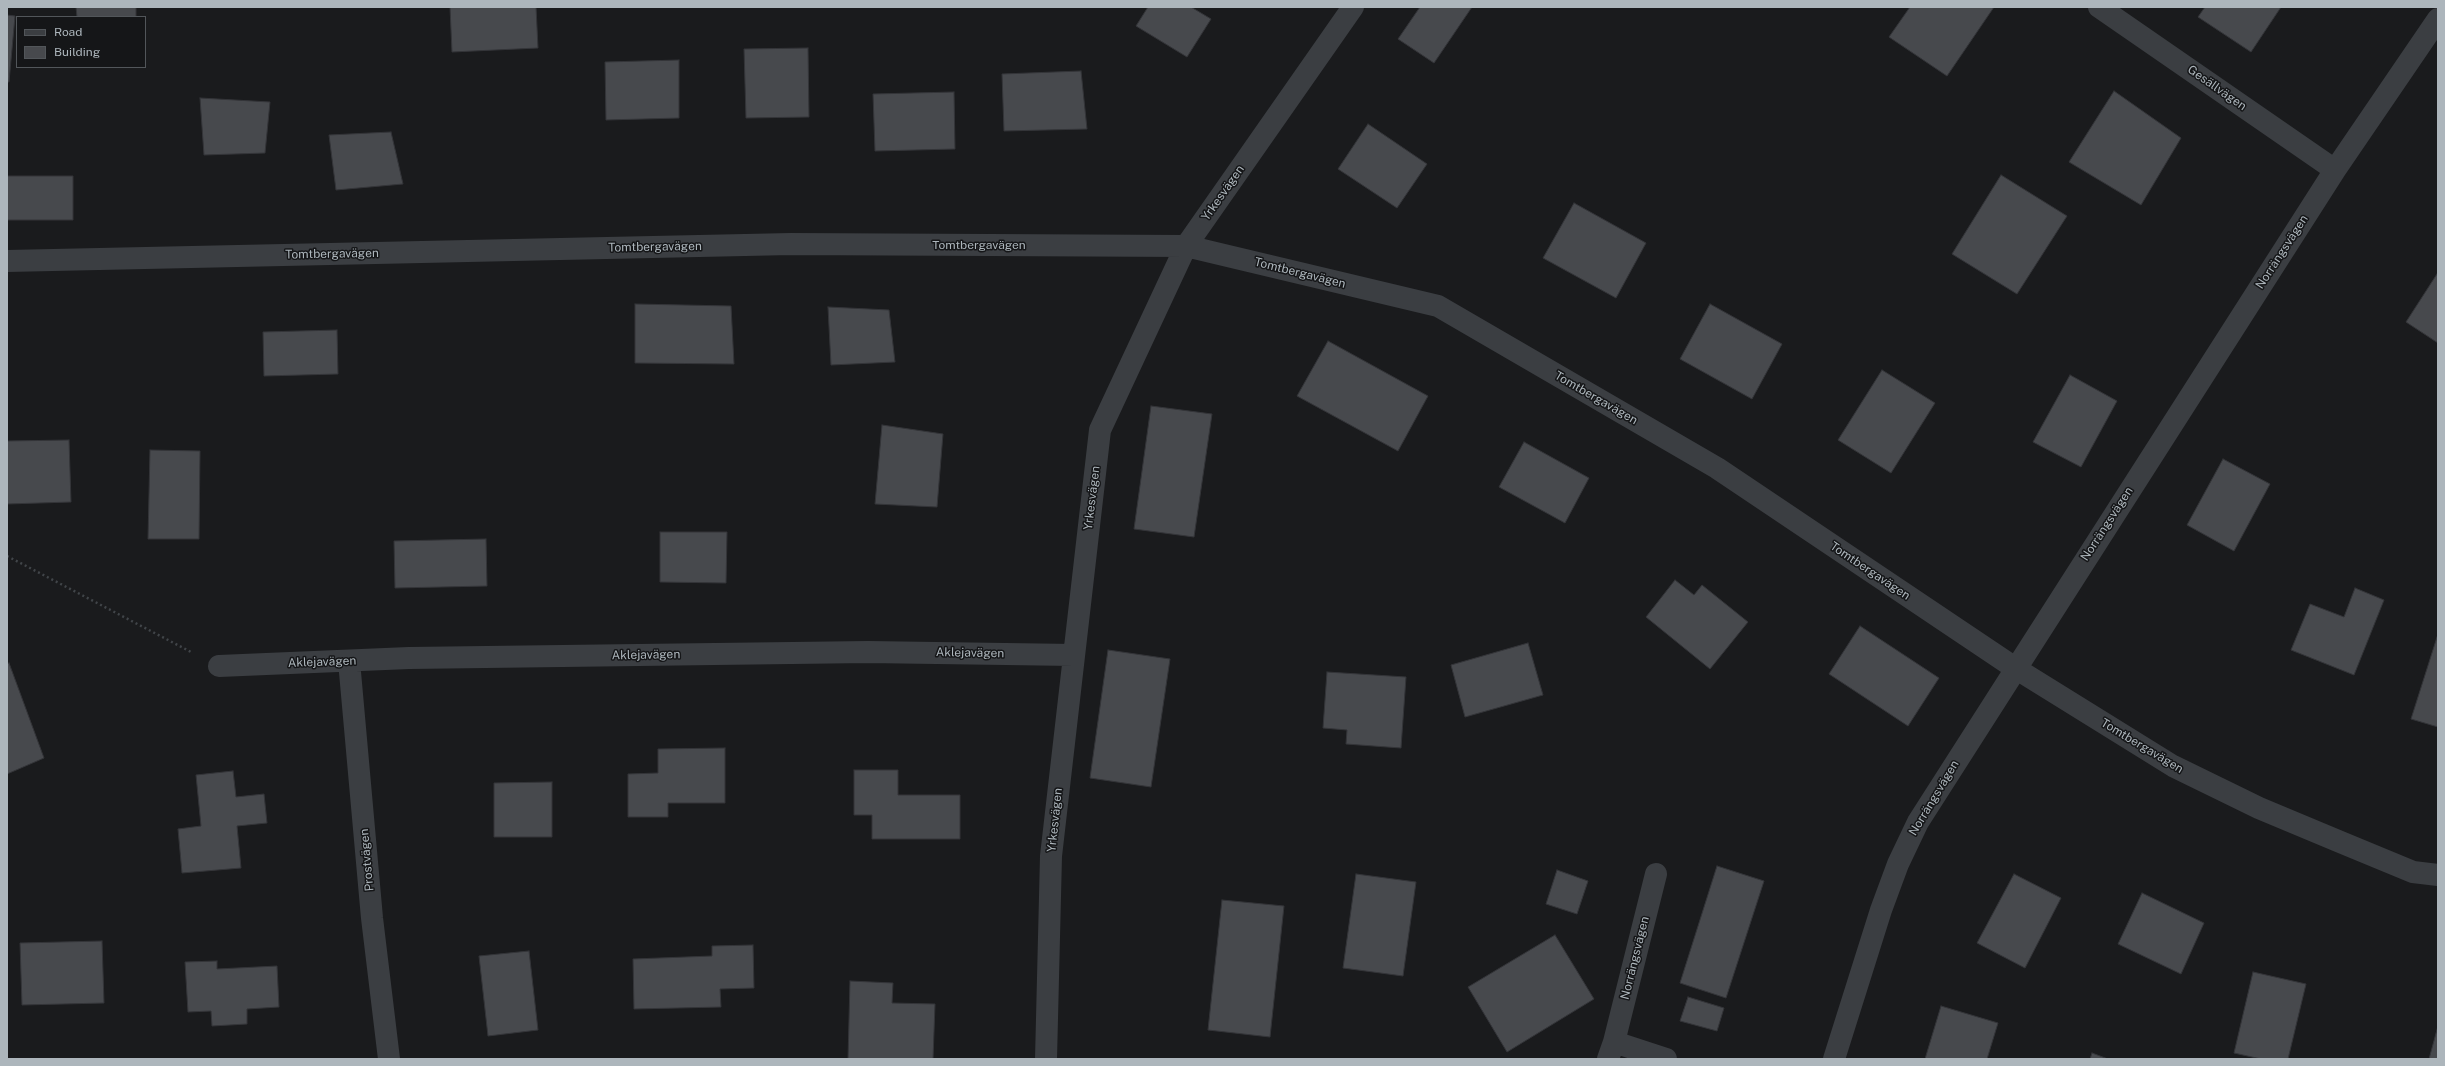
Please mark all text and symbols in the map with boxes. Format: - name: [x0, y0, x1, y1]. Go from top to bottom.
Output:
- legend: [16, 16, 146, 68]
- text: Road: [54, 25, 82, 39]
- text: Building: [54, 45, 100, 59]
- street label: Gesällvägen: [2185, 62, 2249, 114]
- street label: Yrkesvägen: [1199, 162, 1247, 224]
- street label: Norrängsvägen: [2253, 212, 2311, 292]
- street label: Tomtbergavägen: [932, 238, 1026, 252]
- street label: Tomtbergavägen: [608, 239, 702, 255]
- street label: Tomtbergavägen: [285, 246, 379, 262]
- street label: Tomtbergavägen: [1253, 255, 1347, 291]
- street label: Tomtbergavägen: [1552, 368, 1640, 428]
- street label: Yrkesvägen: [1081, 465, 1103, 531]
- street label: Norrängsvägen: [2078, 484, 2136, 564]
- street label: Tomtbergavägen: [1827, 539, 1913, 603]
- street label: Aklejavägen: [936, 645, 1004, 661]
- street label: Aklejavägen: [612, 647, 680, 663]
- street label: Aklejavägen: [288, 654, 356, 670]
- street label: Tomtbergavägen: [2098, 716, 2186, 776]
- street label: Norrängsvägen: [1906, 758, 1962, 838]
- street label: Yrkesvägen: [1044, 787, 1066, 853]
- street label: Prostvägen: [357, 828, 377, 892]
- street label: Norrängsvägen: [1618, 915, 1652, 1001]

